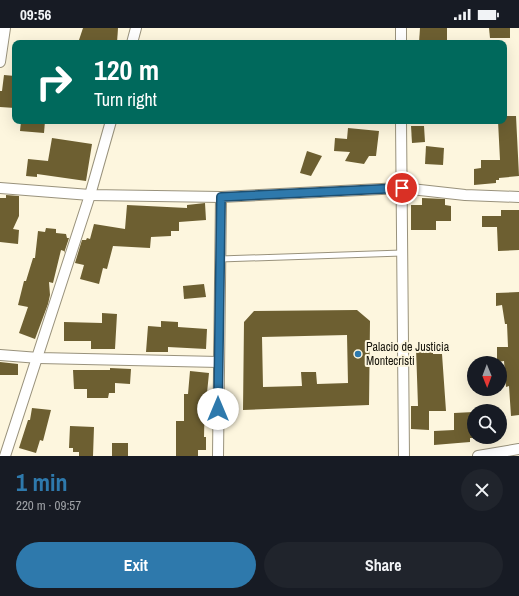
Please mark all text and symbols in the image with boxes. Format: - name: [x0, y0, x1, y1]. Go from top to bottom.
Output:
- text: 09:56: [20, 4, 51, 25]
- text: 120 m: [94, 51, 159, 89]
- icon: right: [28, 56, 80, 108]
- text: Turn right: [94, 87, 157, 112]
- pin: [385, 171, 419, 205]
- icon: arrive: [391, 177, 413, 199]
- place label: Palacio de Justicia Montecristi: [366, 339, 450, 369]
- marker: Palacio de Justicia Montecristi: [353, 349, 363, 359]
- north arrow: [467, 356, 507, 396]
- map controls: [467, 356, 507, 444]
- position arrow: [197, 388, 239, 430]
- button: search: [467, 404, 507, 444]
- text: 1 min: [16, 466, 67, 498]
- button: close: [461, 469, 503, 511]
- text: 220 m · 09:57: [16, 497, 81, 514]
- button: Exit: [16, 542, 256, 588]
- button: Share: [264, 542, 503, 588]

